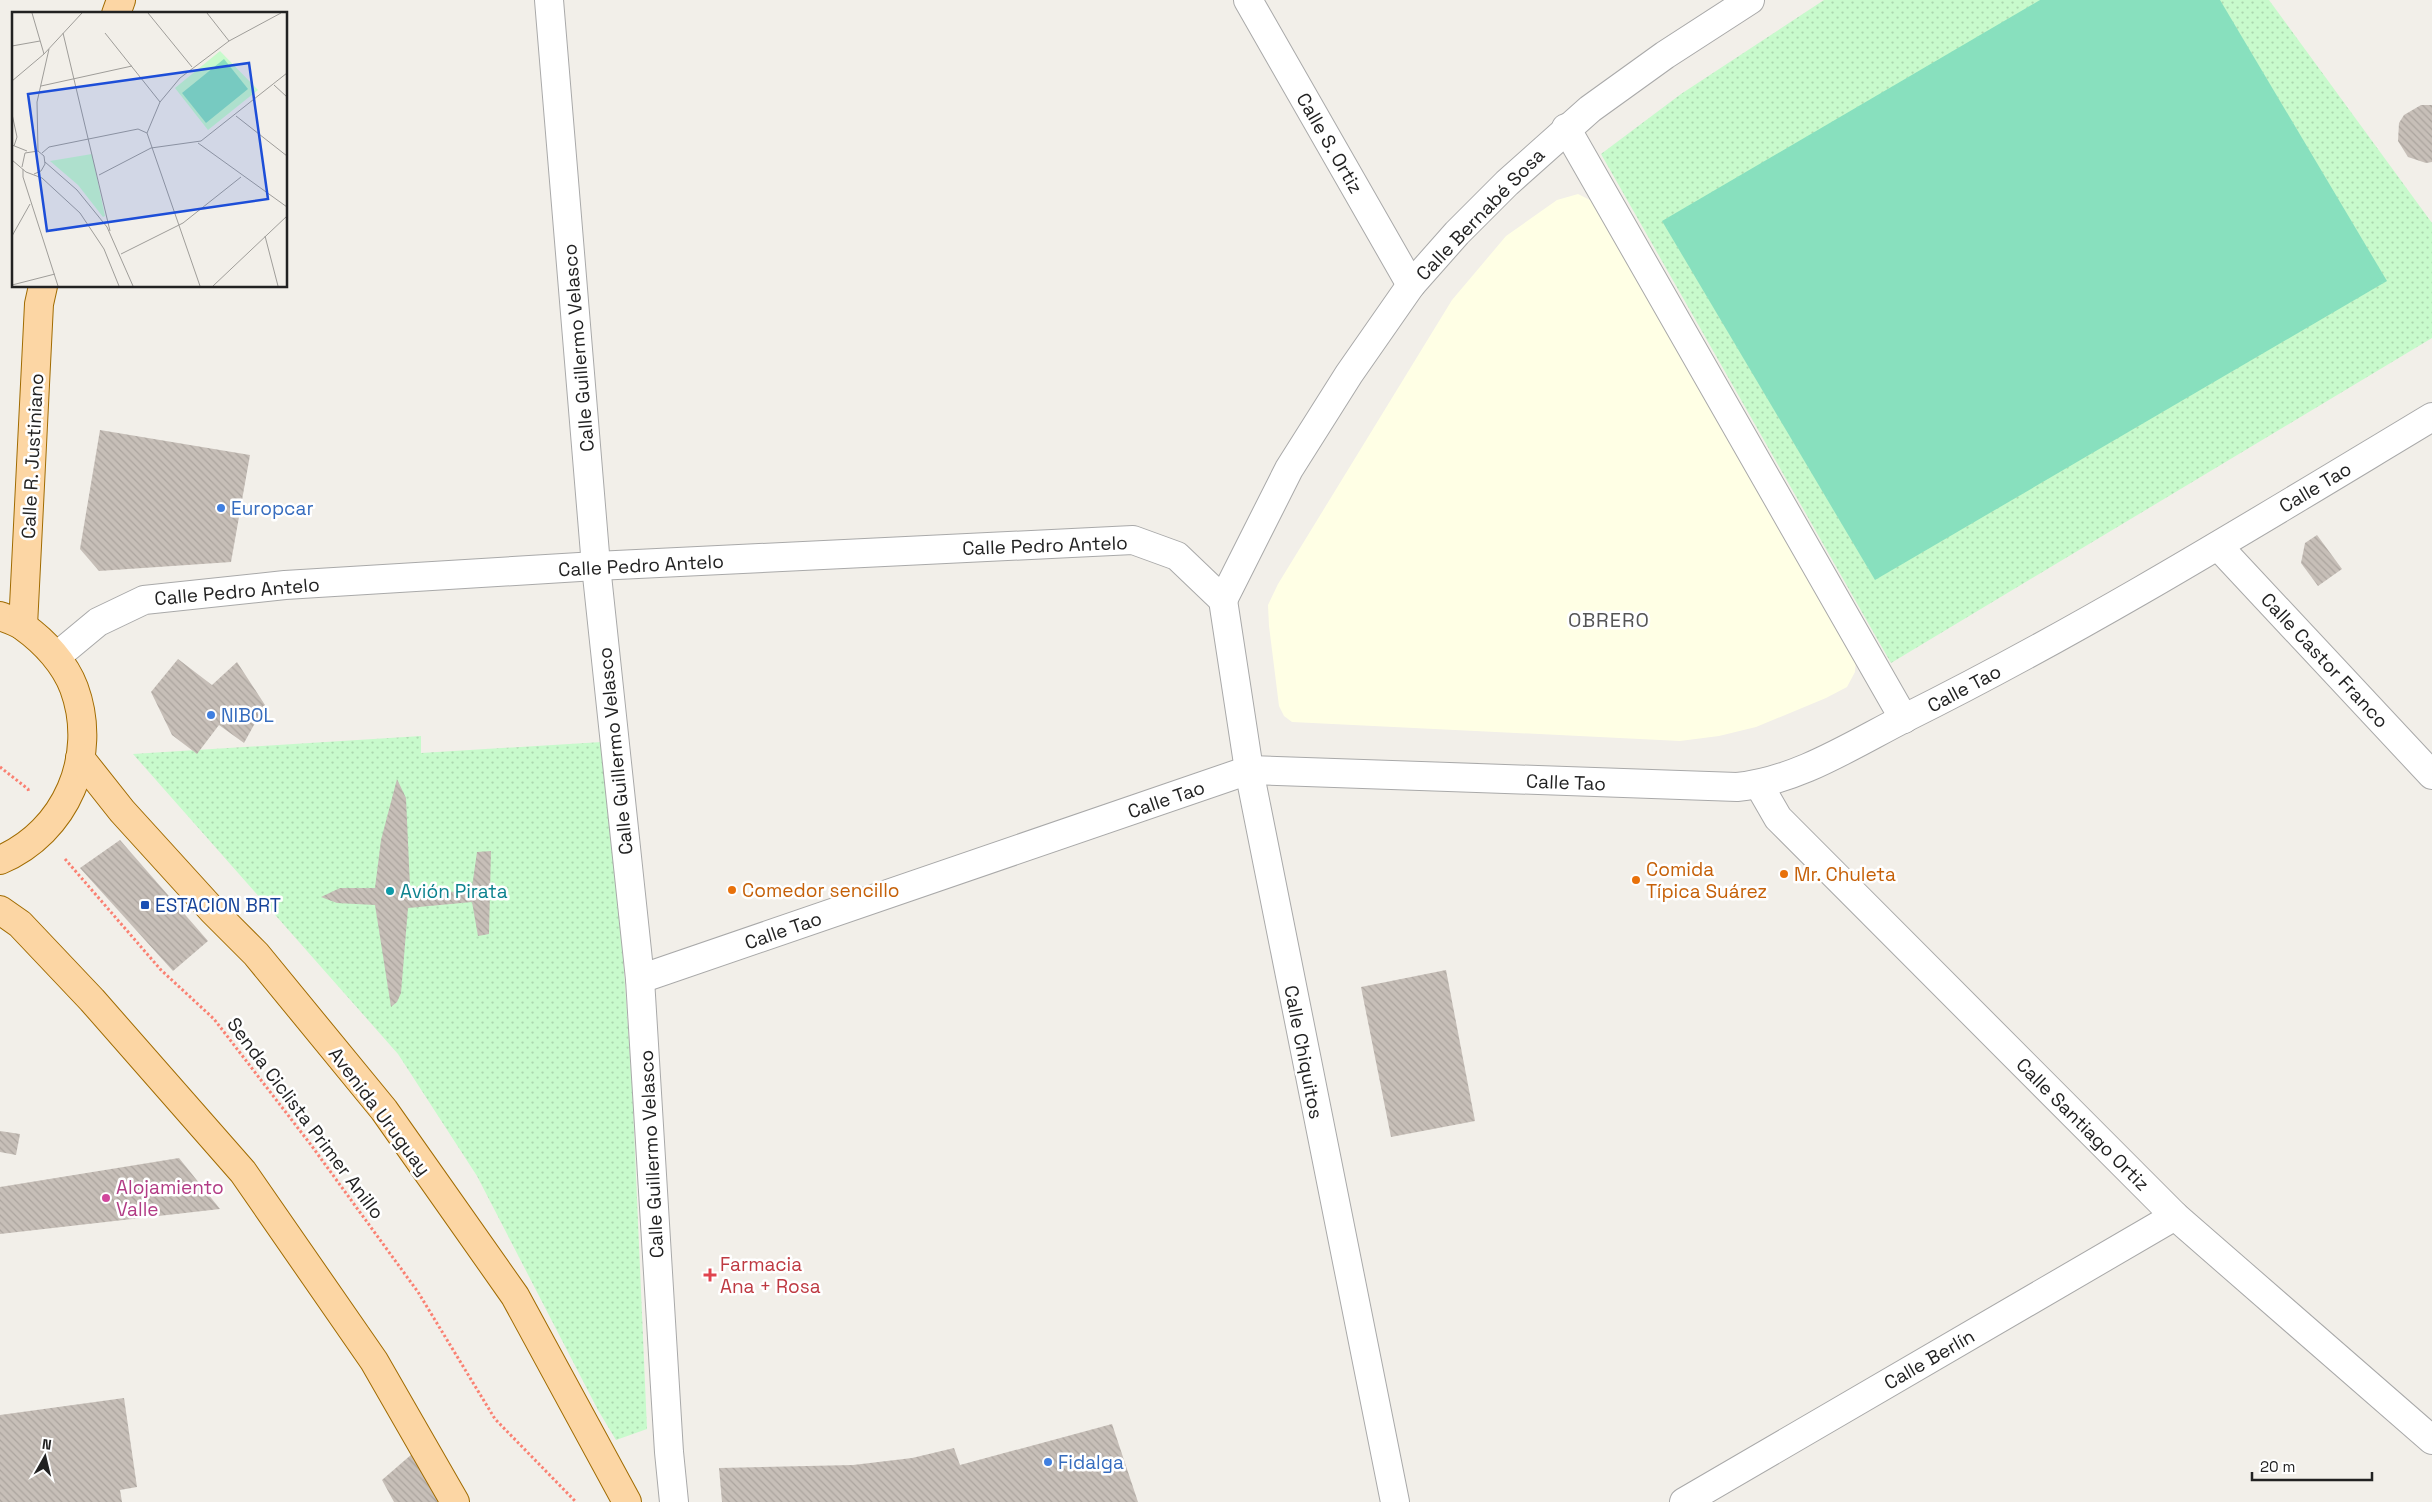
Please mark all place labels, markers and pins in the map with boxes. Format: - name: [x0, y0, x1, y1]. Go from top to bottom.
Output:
- place label: Europcar: [231, 496, 314, 521]
- marker: Europcar: [215, 502, 227, 514]
- place label: NIBOL: [221, 703, 274, 728]
- marker: NIBOL: [205, 709, 217, 721]
- place label: Comida Típica Suárez: [1646, 857, 1767, 904]
- place label: Mr. Chuleta: [1794, 862, 1896, 887]
- marker: Mr. Chuleta: [1778, 868, 1790, 880]
- marker: Comida Típica Suárez: [1630, 874, 1642, 886]
- place label: Comedor sencillo: [742, 878, 900, 903]
- place label: Avión Pirata: [400, 879, 508, 904]
- marker: Comedor sencillo: [726, 884, 738, 896]
- marker: Avión Pirata: [384, 885, 396, 897]
- place label: ESTACION BRT: [155, 893, 281, 918]
- marker: ESTACION BRT: [139, 899, 151, 911]
- place label: Alojamiento Valle: [116, 1175, 224, 1222]
- marker: Alojamiento Valle: [100, 1192, 112, 1204]
- place label: Farmacia Ana + Rosa: [720, 1252, 821, 1299]
- marker: Farmacia Ana + Rosa: [704, 1269, 716, 1281]
- place label: Fidalga: [1058, 1450, 1124, 1475]
- marker: Fidalga: [1042, 1456, 1054, 1468]

